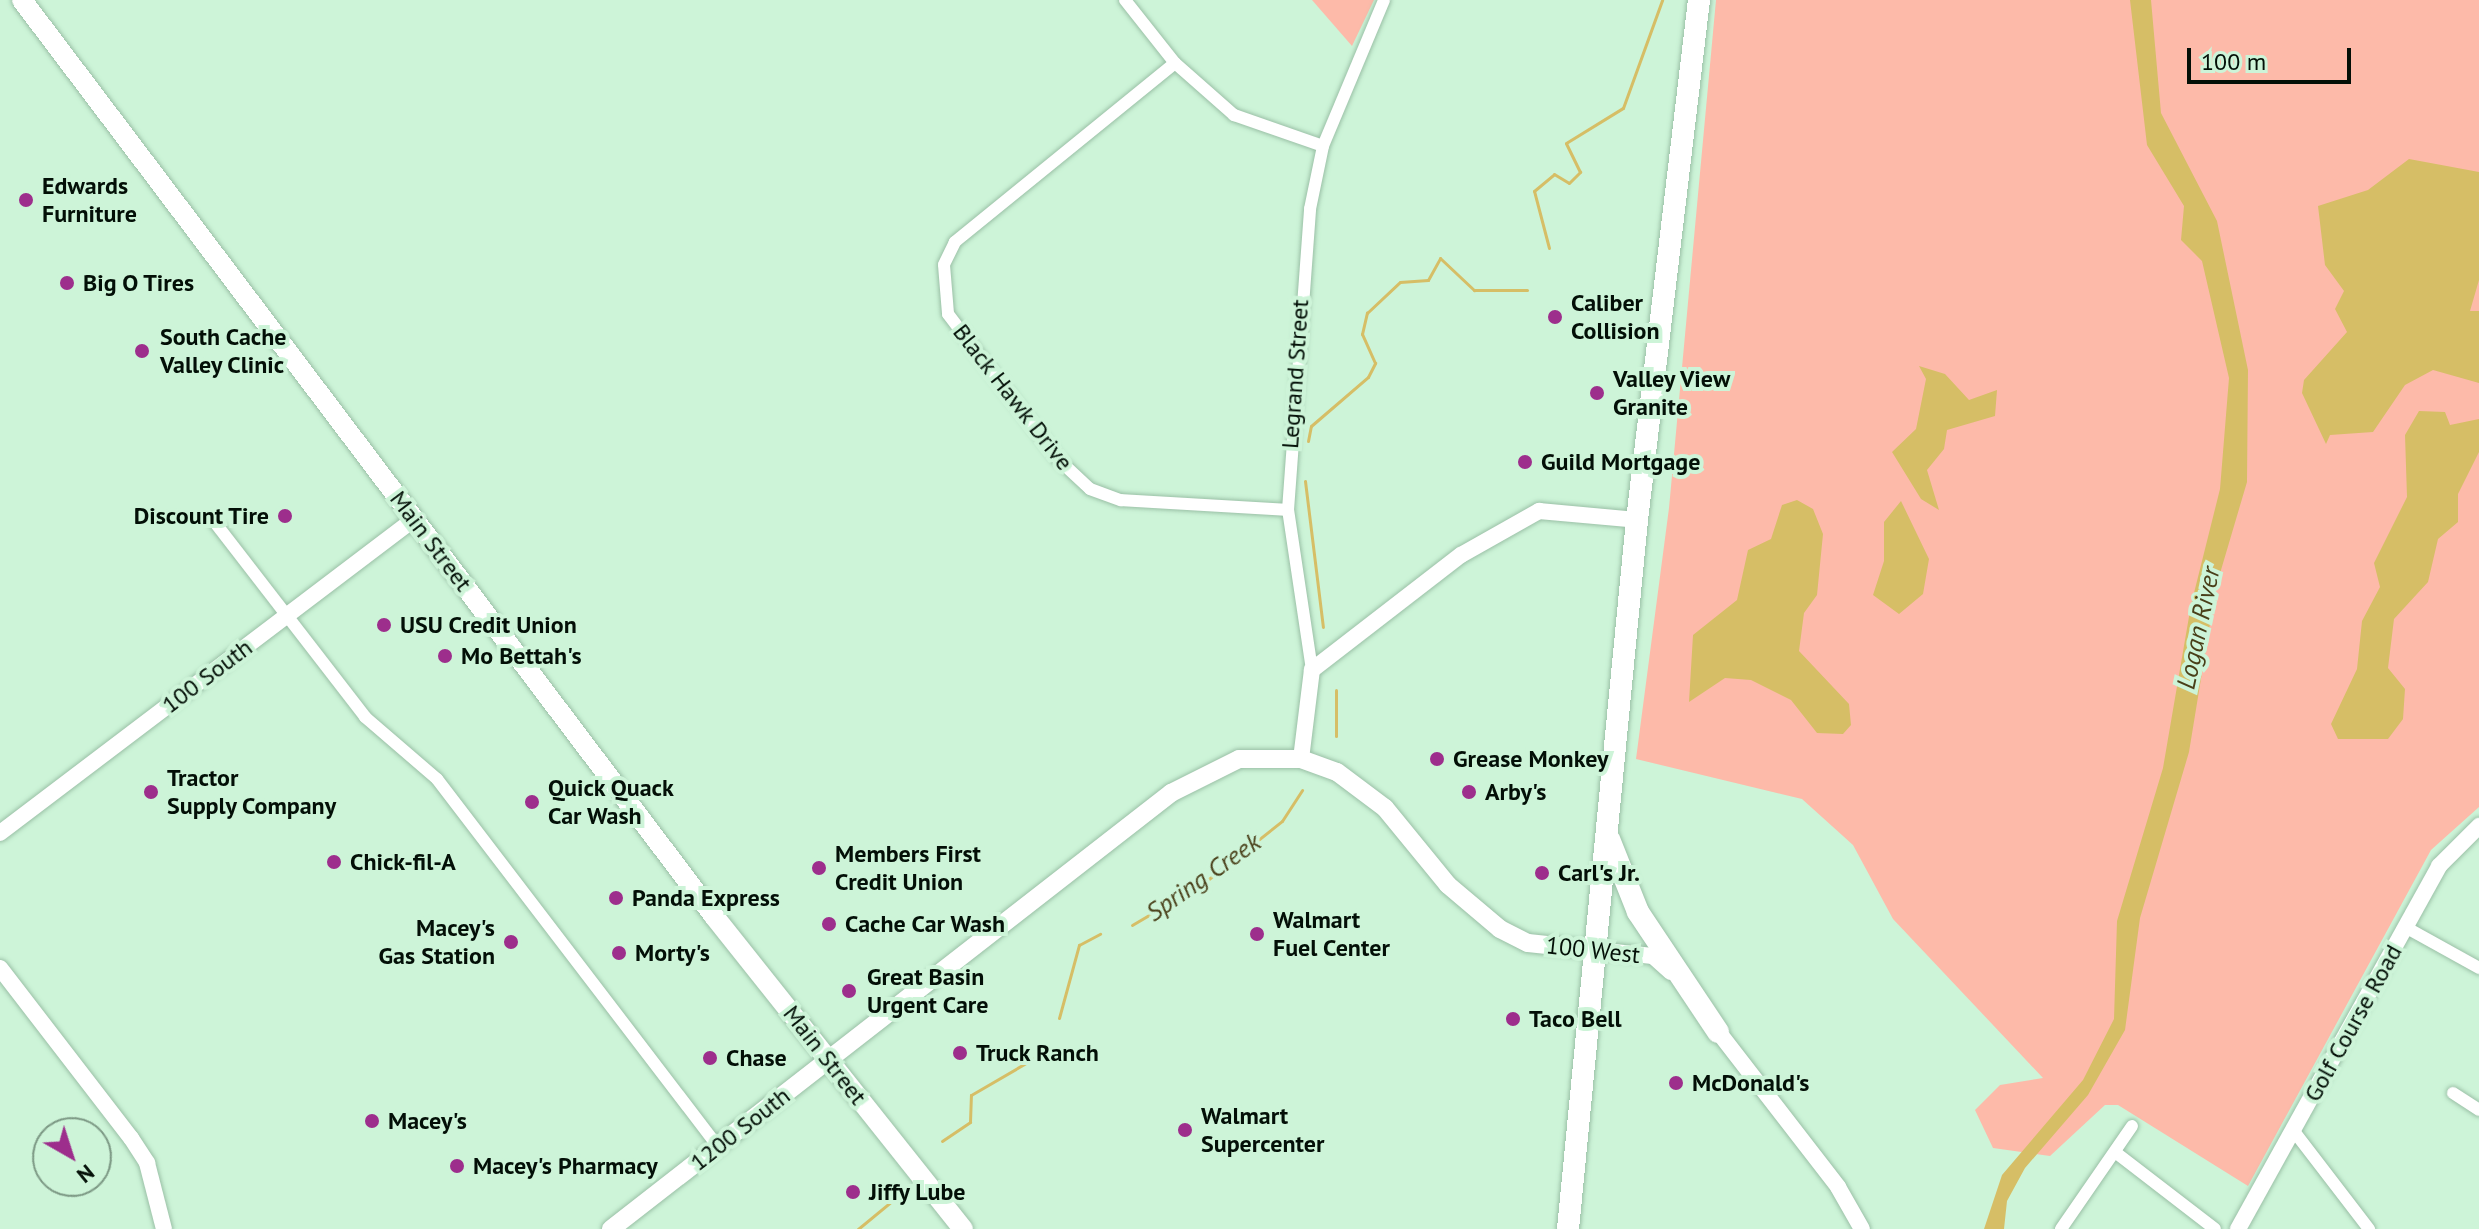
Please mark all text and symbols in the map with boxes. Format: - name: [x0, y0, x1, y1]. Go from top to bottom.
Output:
- scale bar: [2191, 32, 2355, 82]
- text: 100 m: [2201, 46, 2266, 77]
- place label: Edwards Furniture: [42, 172, 137, 228]
- marker: Edwards Furniture: [17, 191, 35, 209]
- place label: Big O Tires: [83, 269, 196, 297]
- marker: Big O Tires: [58, 274, 76, 292]
- place label: Caliber Collision: [1571, 289, 1660, 345]
- street label: Legrand Street: [1275, 298, 1315, 450]
- marker: Caliber Collision: [1546, 308, 1564, 326]
- street label: Black Hawk Drive: [947, 318, 1079, 476]
- place label: South Cache Valley Clinic: [160, 323, 287, 379]
- marker: South Cache Valley Clinic: [131, 340, 153, 362]
- place label: Valley View Granite: [1613, 365, 1732, 421]
- marker: Valley View Granite: [1588, 384, 1606, 402]
- place label: Guild Mortgage: [1541, 448, 1700, 476]
- marker: Guild Mortgage: [1516, 453, 1534, 471]
- street label: Main Street: [384, 485, 478, 597]
- place label: Discount Tire: [133, 502, 269, 530]
- marker: Discount Tire: [276, 507, 294, 525]
- water label: Logan River: [2170, 564, 2226, 692]
- place label: USU Credit Union: [400, 611, 577, 639]
- marker: USU Credit Union: [375, 616, 393, 634]
- street label: 100 South: [156, 633, 258, 719]
- place label: Mo Bettah's: [461, 642, 582, 670]
- marker: Mo Bettah's: [436, 647, 454, 665]
- place label: Grease Monkey: [1453, 745, 1609, 773]
- marker: Grease Monkey: [1428, 750, 1446, 768]
- place label: Tractor Supply Company: [167, 764, 337, 820]
- place label: Quick Quack Car Wash: [548, 774, 675, 830]
- place label: Arby's: [1485, 778, 1546, 806]
- marker: Tractor Supply Company: [142, 783, 160, 801]
- marker: Arby's: [1460, 783, 1478, 801]
- marker: Quick Quack Car Wash: [523, 793, 541, 811]
- water label: Spring Creek: [1140, 826, 1266, 928]
- place label: Members First Credit Union: [835, 840, 981, 896]
- place label: Chick-fil-A: [350, 848, 456, 876]
- marker: Chick-fil-A: [325, 853, 343, 871]
- marker: Members First Credit Union: [810, 859, 828, 877]
- place label: Carl's Jr.: [1558, 859, 1640, 887]
- marker: Carl's Jr.: [1533, 864, 1551, 882]
- place label: Panda Express: [632, 884, 780, 912]
- marker: Panda Express: [607, 889, 625, 907]
- place label: Walmart Fuel Center: [1273, 906, 1390, 962]
- place label: Cache Car Wash: [845, 910, 1006, 938]
- place label: Macey's Gas Station: [378, 914, 495, 970]
- marker: Cache Car Wash: [820, 915, 838, 933]
- marker: Walmart Fuel Center: [1248, 925, 1266, 943]
- street label: 100 West: [1544, 931, 1642, 969]
- marker: Macey's Gas Station: [502, 933, 520, 951]
- place label: Morty's: [635, 939, 710, 967]
- street label: Golf Course Road: [2298, 940, 2408, 1106]
- marker: Morty's: [610, 944, 628, 962]
- place label: Great Basin Urgent Care: [867, 963, 989, 1019]
- marker: Great Basin Urgent Care: [838, 980, 860, 1002]
- street label: Main Street: [777, 1000, 873, 1110]
- place label: Taco Bell: [1529, 1005, 1621, 1033]
- marker: Taco Bell: [1504, 1010, 1522, 1028]
- place label: Truck Ranch: [976, 1039, 1100, 1067]
- place label: Chase: [726, 1044, 787, 1072]
- marker: Truck Ranch: [951, 1044, 969, 1062]
- marker: Chase: [701, 1049, 719, 1067]
- place label: McDonald's: [1692, 1069, 1809, 1097]
- marker: McDonald's: [1667, 1074, 1685, 1092]
- street label: 1200 South: [684, 1081, 796, 1177]
- place label: Walmart Supercenter: [1201, 1102, 1324, 1158]
- place label: Macey's: [388, 1107, 467, 1135]
- marker: Macey's: [363, 1112, 381, 1130]
- north arrow: [32, 1117, 112, 1197]
- marker: Walmart Supercenter: [1176, 1121, 1194, 1139]
- place label: Macey's Pharmacy: [473, 1152, 658, 1180]
- marker: Macey's Pharmacy: [448, 1157, 466, 1175]
- text: N: [71, 1159, 100, 1190]
- place label: Jiffy Lube: [869, 1178, 966, 1206]
- marker: Jiffy Lube: [844, 1183, 862, 1201]

